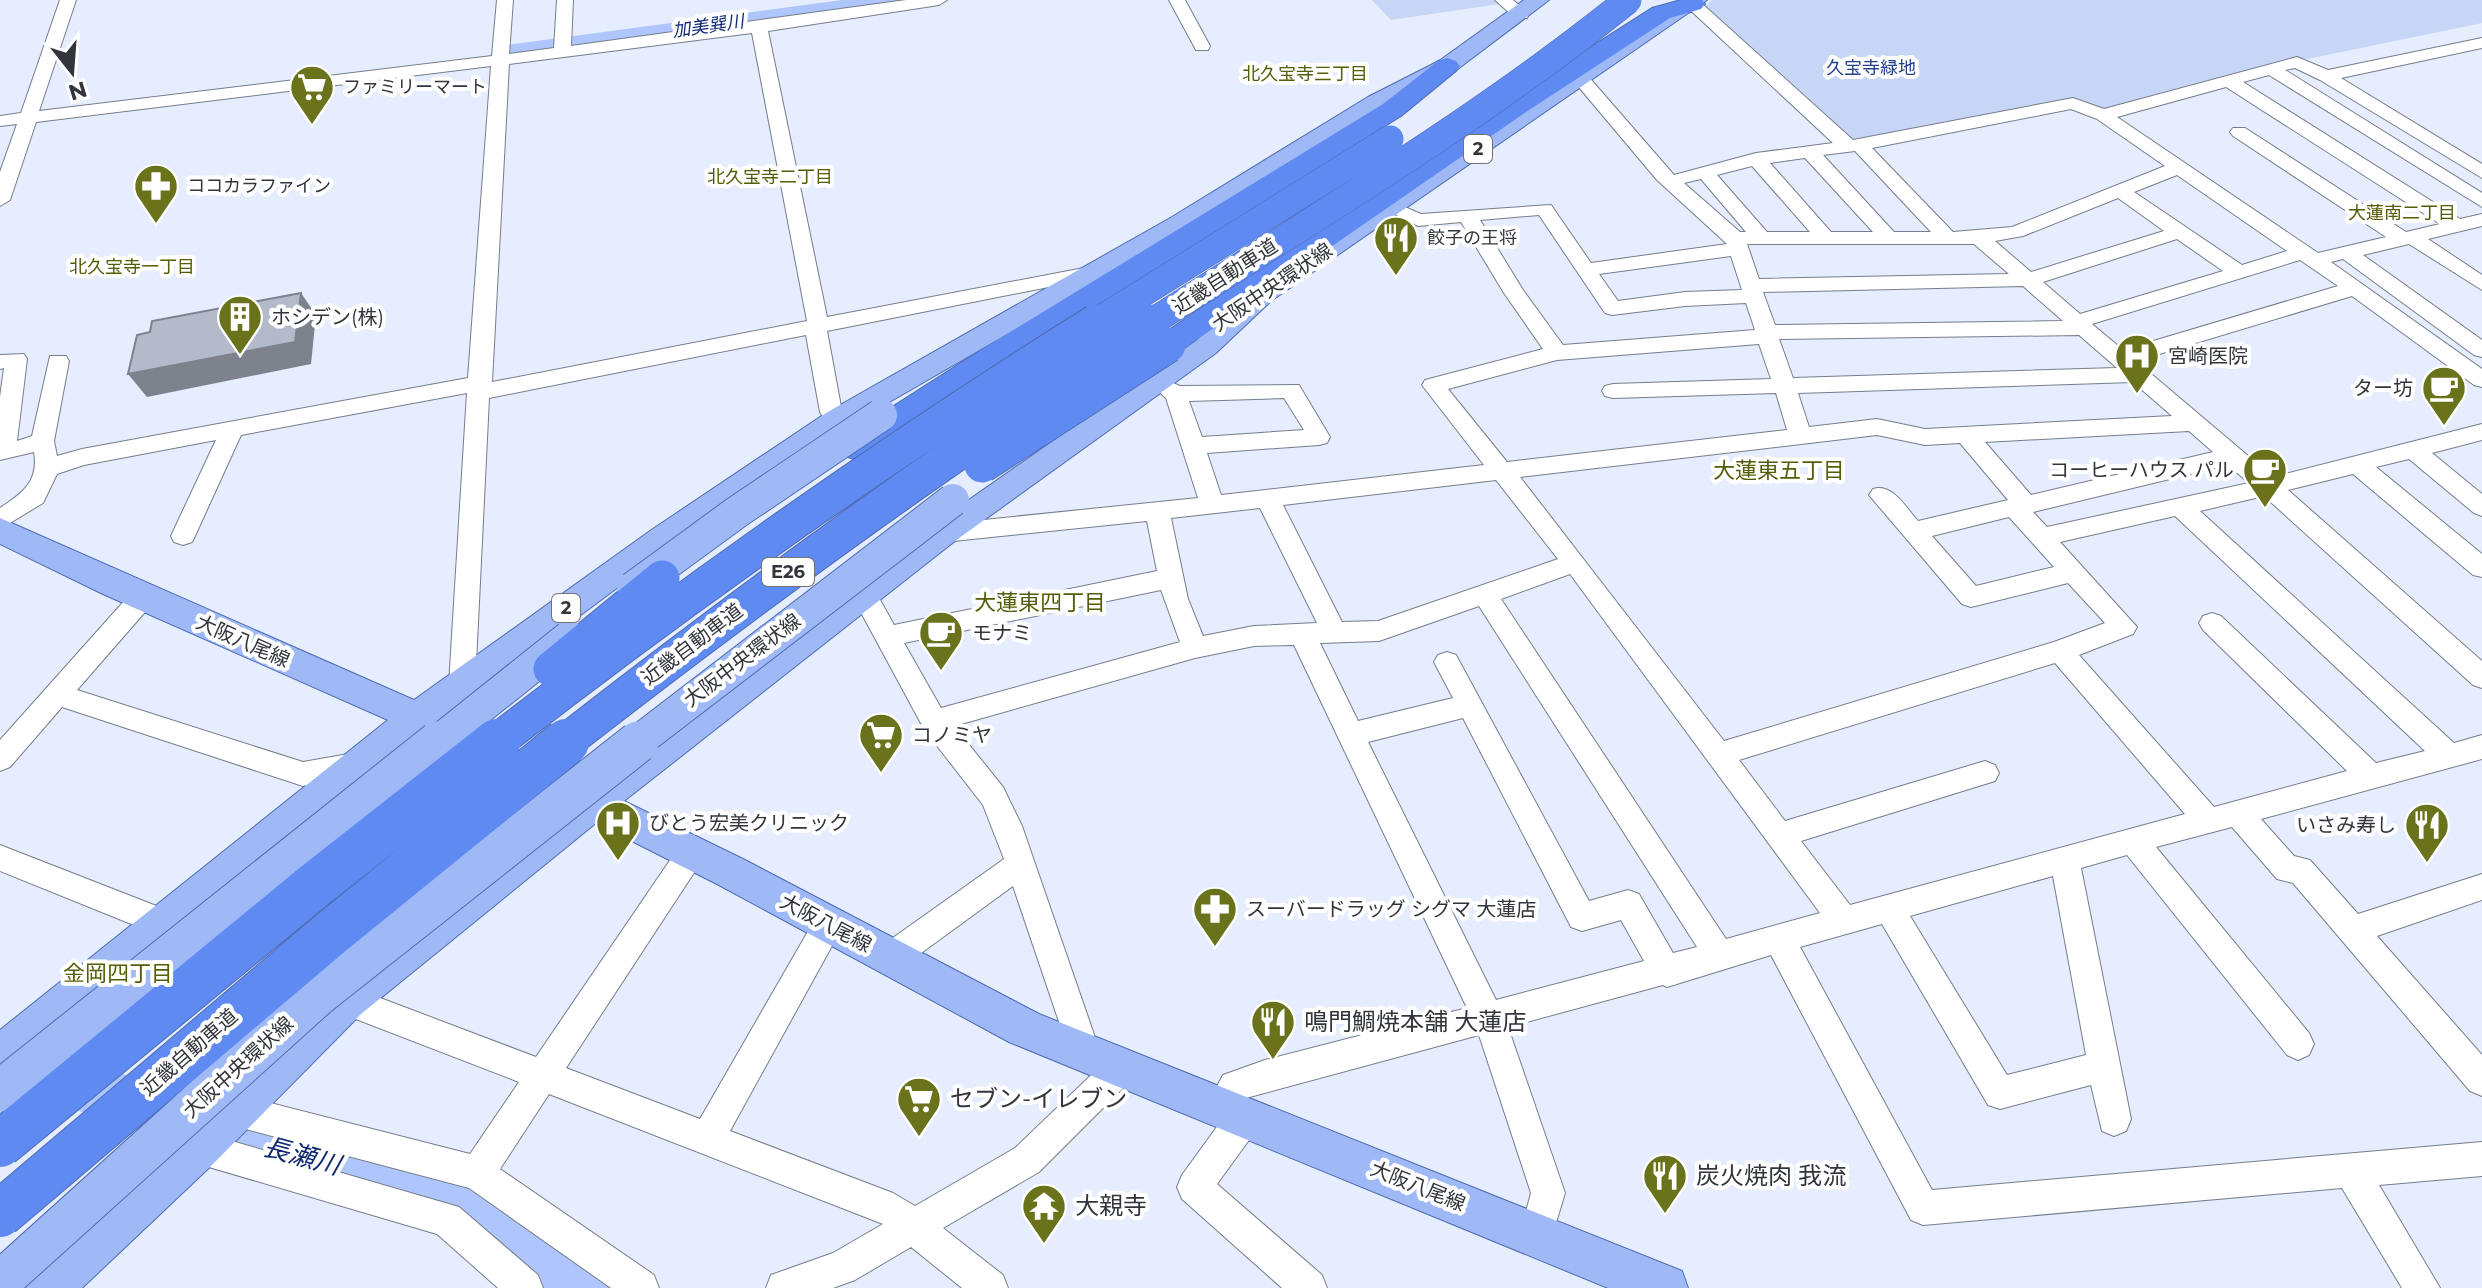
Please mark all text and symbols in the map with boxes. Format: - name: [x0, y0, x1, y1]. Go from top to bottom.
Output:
- water label: 加美巽川: [671, 10, 747, 42]
- north arrow: [32, 32, 112, 112]
- park label: 久宝寺緑地: [1826, 57, 1916, 79]
- supermarket icon: ファミリーマート: [288, 63, 336, 126]
- district label: 北久宝寺三丁目: [1242, 63, 1368, 85]
- text: N: [65, 75, 90, 106]
- place label: ファミリーマート: [343, 76, 487, 98]
- road number: 2: [1464, 135, 1492, 163]
- pharmacy icon: ココカラファイン: [132, 162, 180, 225]
- district label: 北久宝寺二丁目: [707, 166, 833, 188]
- place label: ココカラファイン: [187, 175, 331, 197]
- district label: 大蓮南二丁目: [2348, 202, 2456, 224]
- restaurant icon: 餃子の王将: [1372, 214, 1420, 277]
- place label: 餃子の王将: [1427, 227, 1517, 249]
- street label: 近畿自動車道: [1168, 233, 1282, 319]
- street label: 大阪中央環状線: [1207, 238, 1337, 336]
- district label: 北久宝寺一丁目: [69, 256, 195, 278]
- building icon: ホシデン(株): [216, 293, 264, 356]
- place label: ホシデン(株): [271, 305, 384, 329]
- hospital icon: 宮崎医院: [2113, 332, 2161, 395]
- place label: 宮崎医院: [2168, 344, 2248, 368]
- cafe icon: ター坊: [2420, 364, 2468, 427]
- place label: ター坊: [2353, 376, 2413, 400]
- cafe icon: コーヒーハウス パル: [2241, 446, 2289, 509]
- district label: 大蓮東五丁目: [1713, 457, 1845, 484]
- place label: コーヒーハウス パル: [2049, 458, 2234, 482]
- road number: E26: [762, 558, 814, 586]
- district label: 大蓮東四丁目: [974, 589, 1106, 616]
- road number: 2: [552, 594, 580, 622]
- street label: 近畿自動車道: [637, 598, 747, 690]
- street label: 大阪中央環状線: [679, 608, 805, 712]
- cafe icon: モナミ: [917, 609, 965, 672]
- street label: 大阪八尾線: [192, 610, 294, 672]
- place label: モナミ: [972, 621, 1032, 645]
- supermarket icon: コノミヤ: [857, 711, 905, 774]
- place label: コノミヤ: [912, 723, 992, 747]
- hospital icon: びとう宏美クリニック: [594, 799, 642, 862]
- restaurant icon: いさみ寿し: [2403, 801, 2451, 864]
- place label: びとう宏美クリニック: [649, 811, 849, 835]
- place label: いさみ寿し: [2296, 813, 2396, 837]
- pharmacy icon: スーバードラッグ シグマ 大蓮店: [1191, 885, 1239, 948]
- street label: 大阪八尾線: [776, 889, 876, 957]
- place label: スーバードラッグ シグマ 大蓮店: [1246, 897, 1536, 921]
- district label: 金岡四丁目: [63, 960, 173, 987]
- restaurant icon: 鳴門鯛焼本舗 大蓮店: [1249, 998, 1297, 1061]
- street label: 近畿自動車道: [136, 1004, 242, 1100]
- place label: 鳴門鯛焼本舗 大蓮店: [1304, 1007, 1526, 1036]
- street label: 大阪中央環状線: [178, 1011, 298, 1123]
- supermarket icon: セブン-イレブン: [895, 1075, 943, 1138]
- place label: セブン-イレブン: [950, 1084, 1127, 1113]
- water label: 長瀬川: [260, 1130, 347, 1182]
- restaurant icon: 炭火焼肉 我流: [1641, 1152, 1689, 1215]
- street label: 大阪八尾線: [1367, 1156, 1469, 1216]
- place label: 炭火焼肉 我流: [1696, 1161, 1846, 1190]
- temple icon: 大親寺: [1020, 1182, 1068, 1245]
- place label: 大親寺: [1075, 1191, 1147, 1220]

